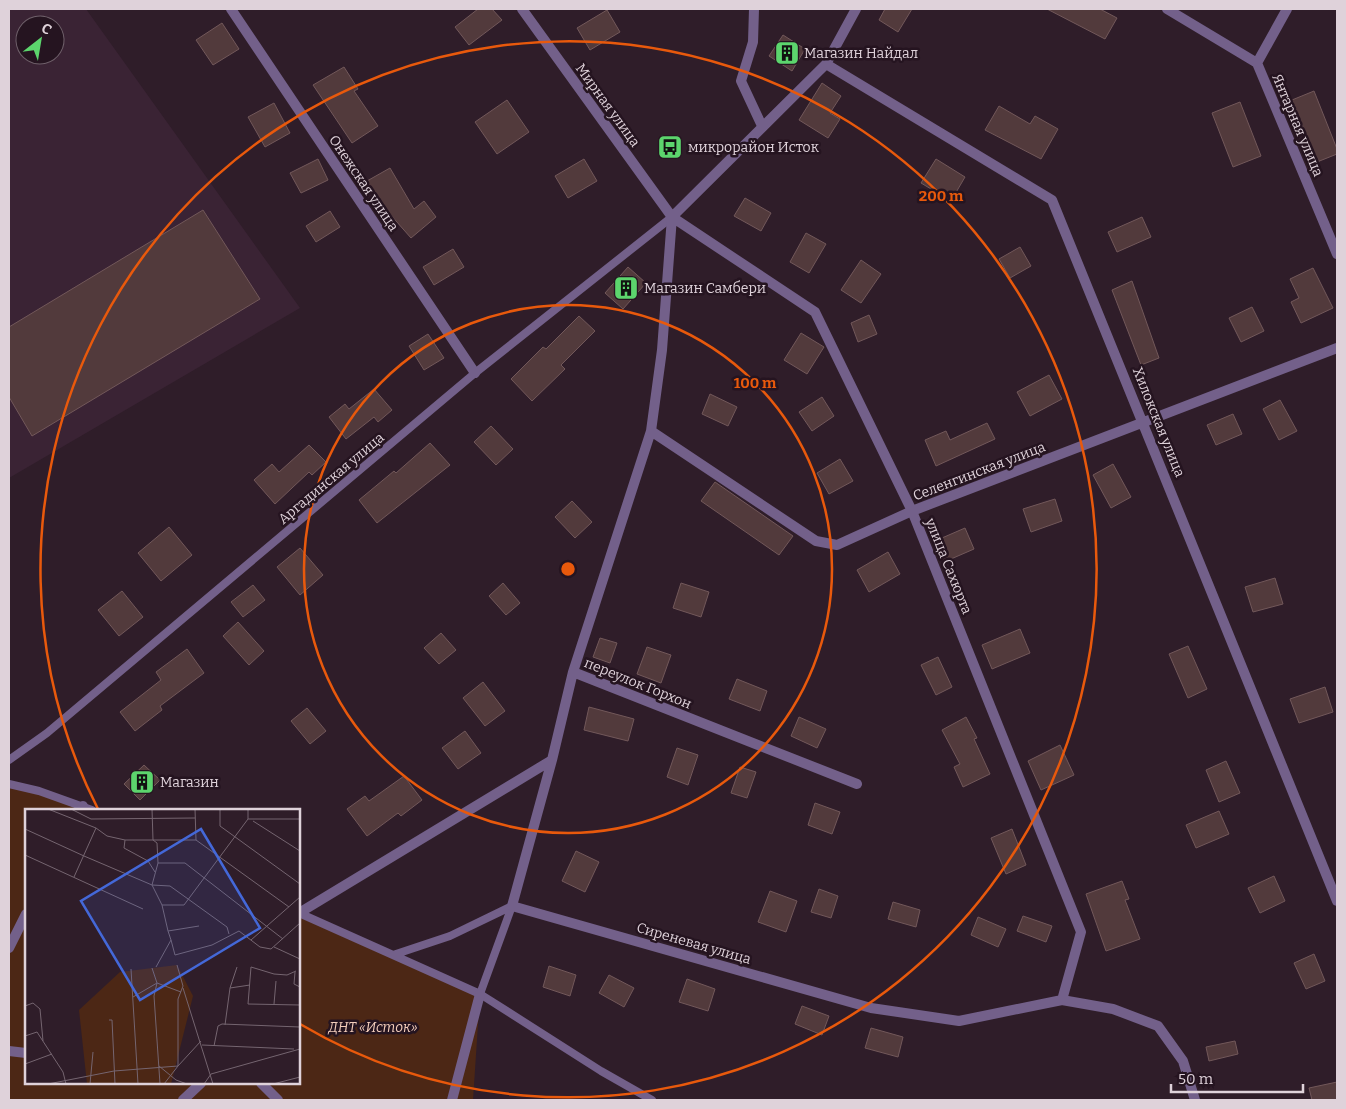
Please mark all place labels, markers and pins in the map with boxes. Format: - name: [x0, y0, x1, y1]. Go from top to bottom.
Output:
- building icon: Магазин Найдал: [774, 40, 800, 66]
- place label: Магазин Найдал: [804, 45, 918, 62]
- bus stop icon: микрорайон Исток: [657, 134, 683, 160]
- place label: микрорайон Исток: [688, 139, 820, 156]
- building icon: Магазин Самбери: [613, 275, 639, 301]
- place label: Магазин Самбери: [644, 280, 766, 297]
- centre of rings: [559, 560, 577, 578]
- building icon: Магазин: [129, 769, 155, 795]
- place label: Магазин: [160, 774, 219, 791]

